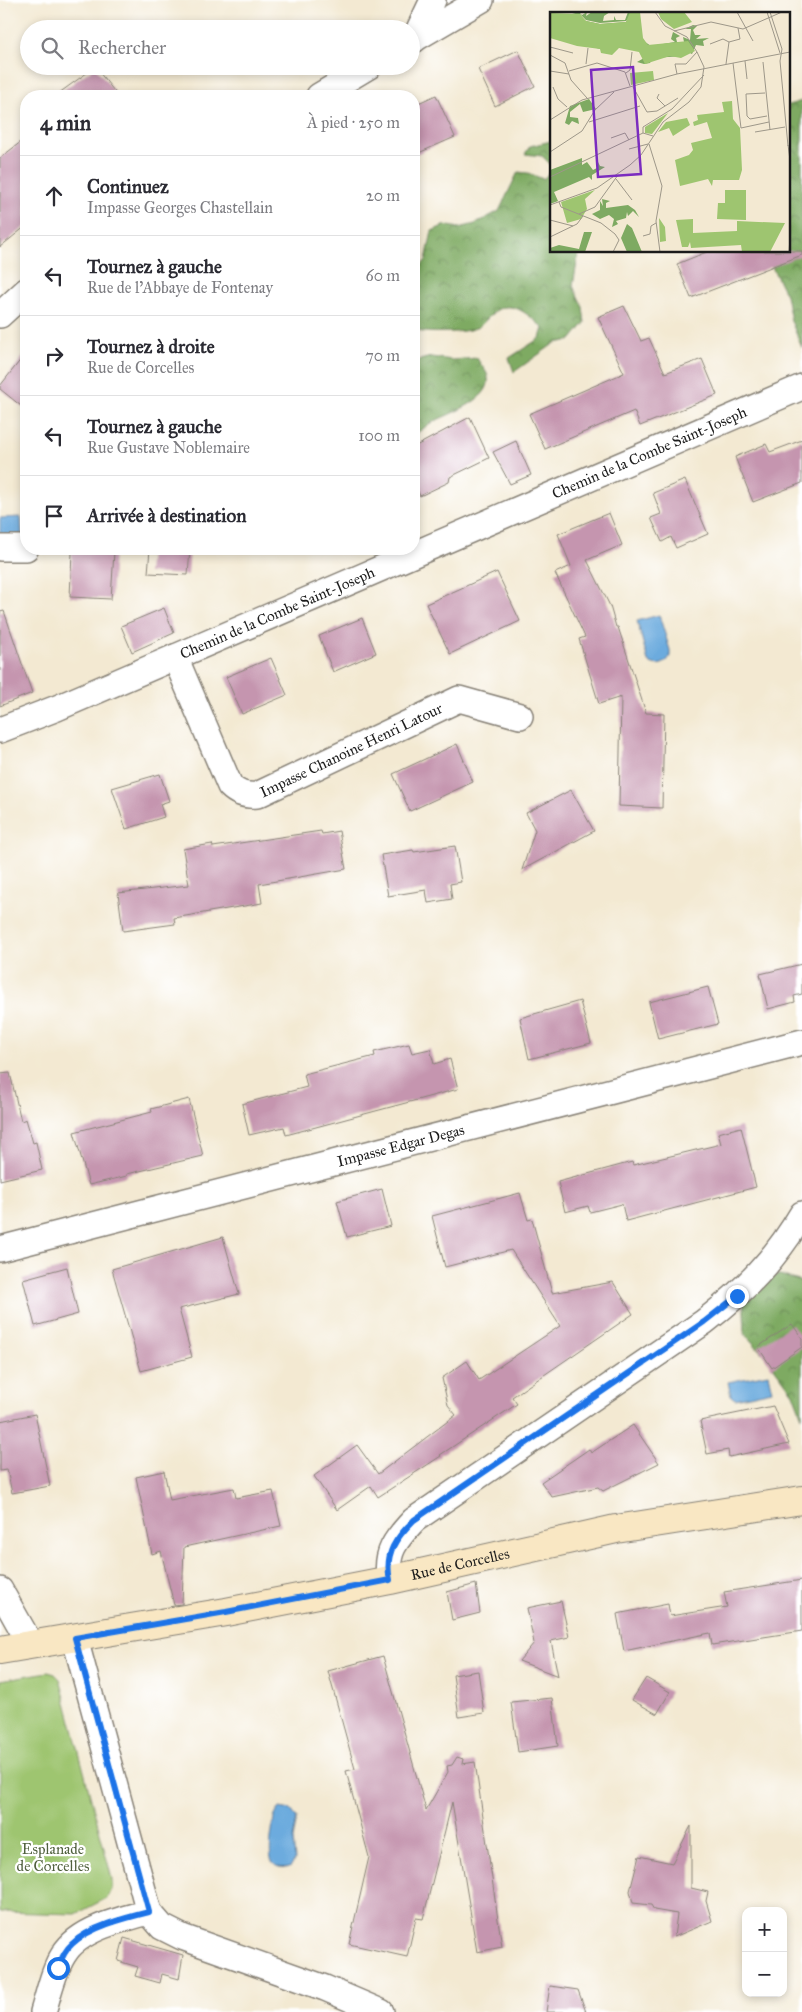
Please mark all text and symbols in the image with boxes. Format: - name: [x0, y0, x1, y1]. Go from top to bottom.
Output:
- inset map: [550, 12, 790, 252]
- search box: [20, 20, 420, 75]
- icon: search: [38, 34, 66, 62]
- text: Rechercher: [78, 36, 166, 59]
- text: 4 min: [40, 110, 91, 136]
- text: À pied · 250 m: [307, 113, 400, 132]
- text: Continuez: [87, 175, 169, 198]
- icon: ahead: [40, 182, 68, 210]
- text: 20 m: [366, 186, 400, 205]
- text: Impasse Georges Chastellain: [87, 198, 273, 217]
- text: Tournez à gauche: [87, 255, 222, 278]
- icon: left: [40, 262, 68, 290]
- text: 60 m: [366, 266, 400, 285]
- text: Rue de l'Abbaye de Fontenay: [87, 278, 273, 297]
- text: Tournez à droite: [87, 335, 215, 358]
- icon: right: [40, 342, 68, 370]
- text: 70 m: [365, 346, 400, 365]
- text: Rue de Corcelles: [87, 358, 194, 377]
- street label: Chemin de la Combe Saint-Joseph: [549, 403, 750, 503]
- text: Tournez à gauche: [87, 415, 222, 438]
- icon: left: [40, 422, 68, 450]
- text: 100 m: [358, 426, 400, 445]
- text: Rue Gustave Noblemaire: [87, 438, 250, 457]
- icon: arrive: [40, 502, 68, 530]
- text: Arrivée à destination: [87, 504, 246, 527]
- street label: Chemin de la Combe Saint-Joseph: [177, 563, 378, 663]
- street label: Impasse Chanoine Henri Latour: [257, 699, 446, 801]
- street label: Impasse Edgar Degas: [335, 1120, 466, 1171]
- route end: [726, 1285, 749, 1308]
- street label: Rue de Corcelles: [409, 1544, 511, 1584]
- park label: Esplanade de Corcelles: [17, 1840, 89, 1875]
- map controls: [742, 1907, 787, 1997]
- button: +: [742, 1907, 787, 1952]
- button: −: [742, 1952, 787, 1997]
- route start: [47, 1957, 70, 1980]

